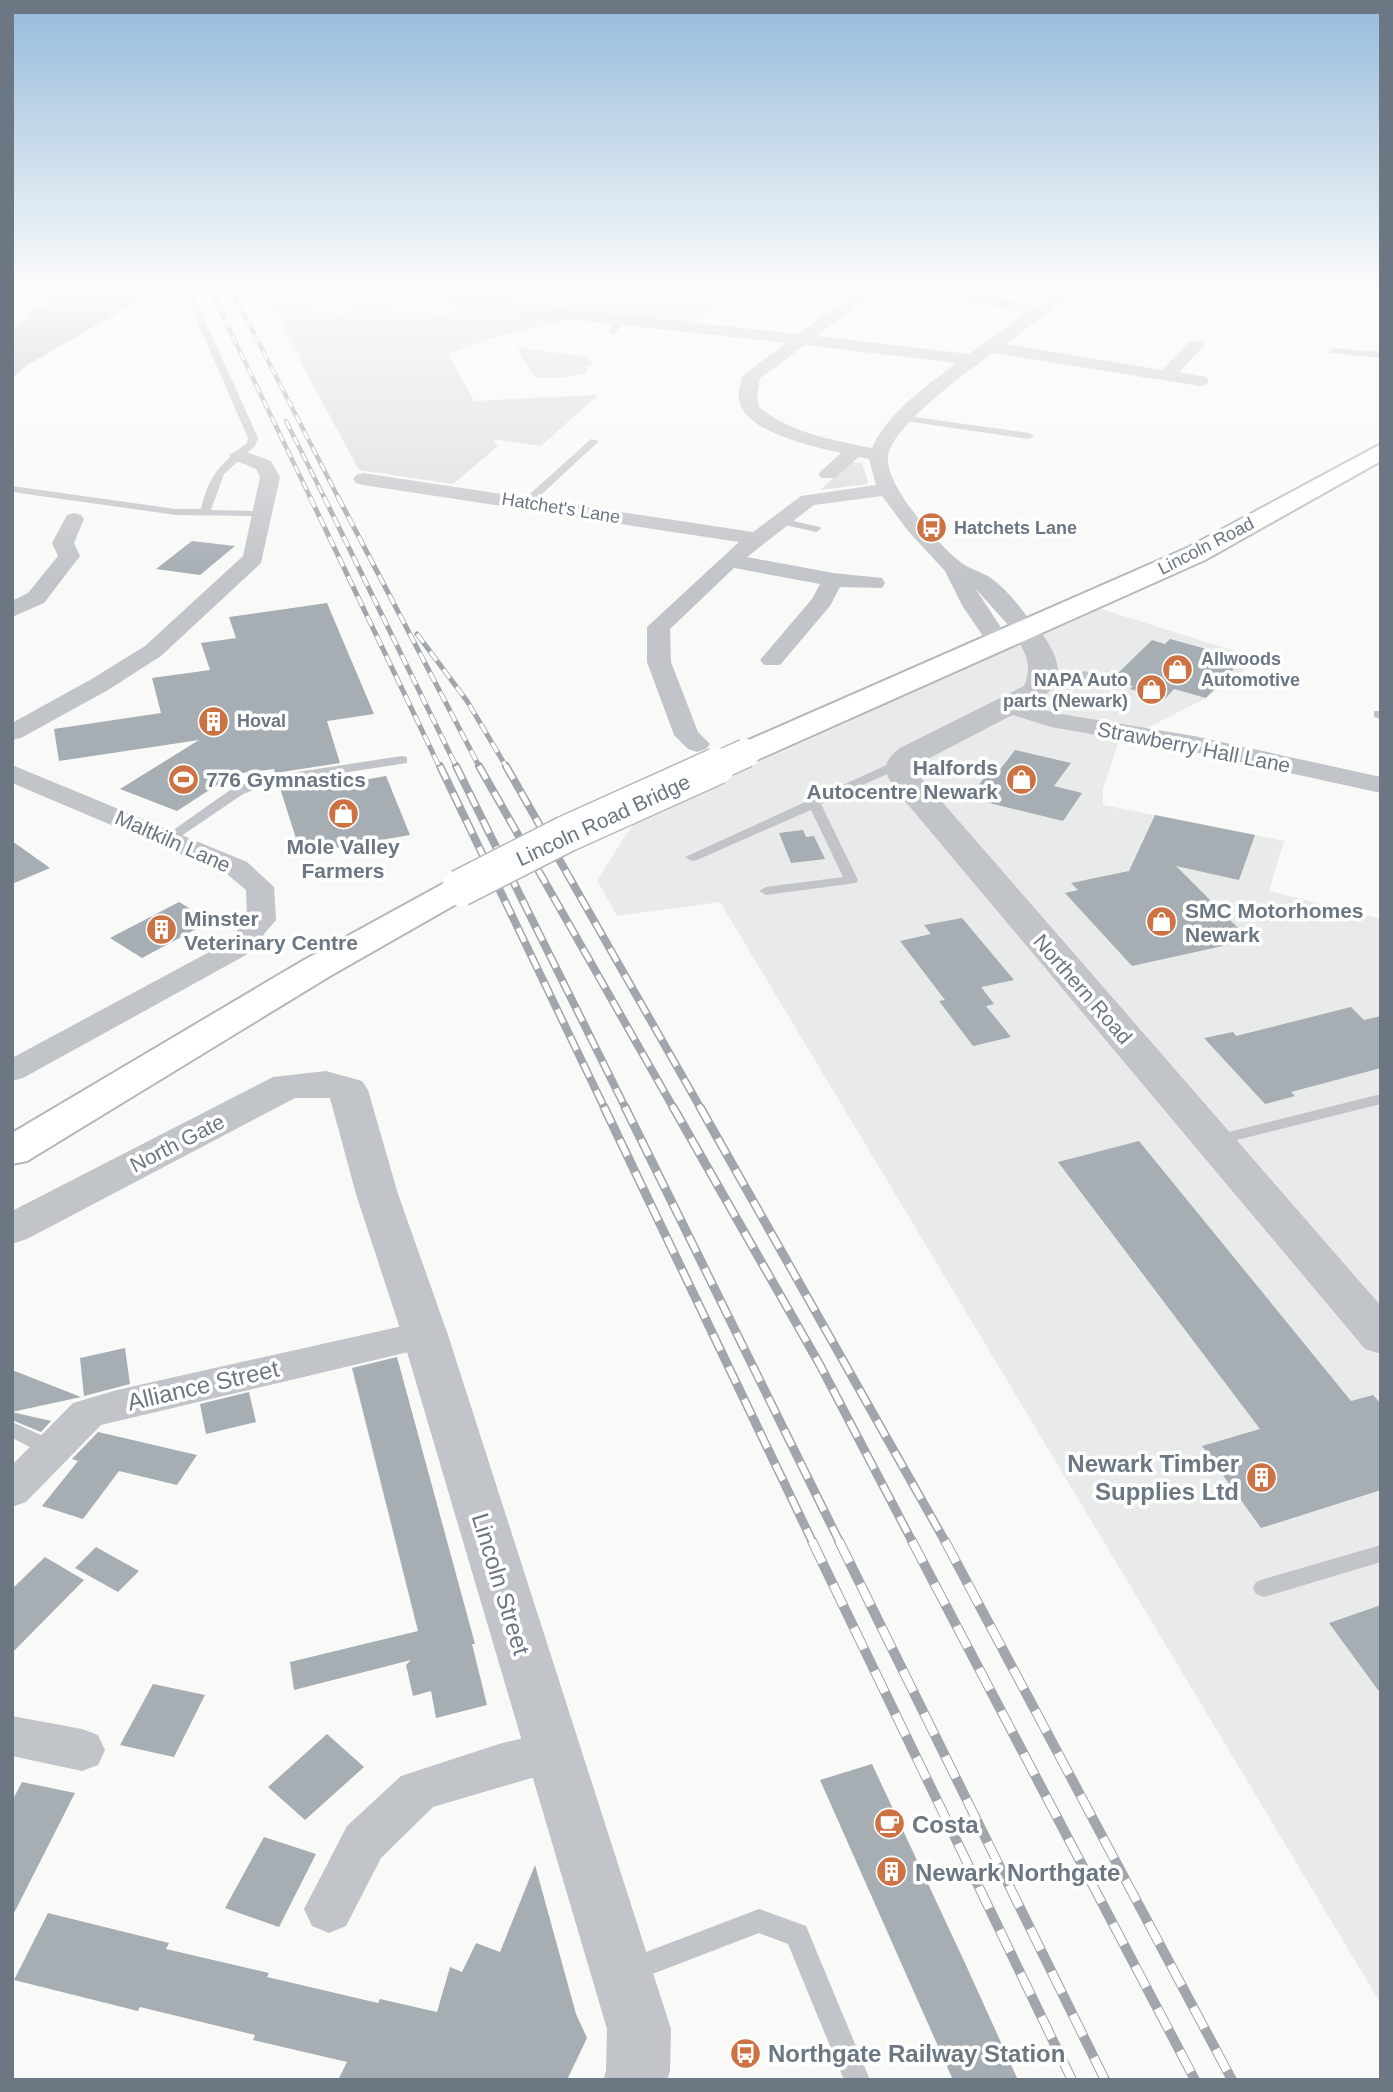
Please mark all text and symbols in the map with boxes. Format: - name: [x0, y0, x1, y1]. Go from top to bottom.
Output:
- street label: Hatchet's Lane: [500, 489, 622, 527]
- bus stop icon: Hatchets Lane: [914, 511, 948, 545]
- street label: Lincoln Road: [1155, 513, 1257, 579]
- place label: Hatchets Lane: [954, 518, 1077, 538]
- place label: Allwoods Automotive: [1201, 649, 1300, 690]
- shop icon: Allwoods Automotive: [1161, 652, 1195, 686]
- place label: NAPA Auto parts (Newark): [1003, 670, 1128, 711]
- shop icon: NAPA Auto parts (Newark): [1134, 673, 1168, 707]
- building icon: Hoval: [197, 704, 231, 738]
- place label: Hoval: [237, 711, 286, 731]
- street label: Strawberry Hall Lane: [1096, 717, 1292, 777]
- place label: Halfords Autocentre Newark: [807, 756, 998, 803]
- sports icon: 776 Gymnastics: [166, 762, 200, 796]
- shop icon: Halfords Autocentre Newark: [1004, 762, 1038, 796]
- place label: 776 Gymnastics: [206, 768, 366, 791]
- street label: Lincoln Road Bridge: [512, 770, 694, 870]
- shop icon: Mole Valley Farmers: [326, 797, 360, 831]
- street label: Maltkiln Lane: [112, 805, 234, 877]
- place label: Mole Valley Farmers: [286, 835, 400, 882]
- place label: SMC Motorhomes Newark: [1185, 899, 1364, 946]
- shop icon: SMC Motorhomes Newark: [1145, 905, 1179, 939]
- place label: Minster Veterinary Centre: [184, 907, 358, 954]
- building icon: Minster Veterinary Centre: [144, 913, 178, 947]
- street label: Northern Road: [1029, 929, 1137, 1049]
- street label: North Gate: [126, 1109, 228, 1177]
- street label: Alliance Street: [125, 1354, 282, 1416]
- place label: Newark Timber Supplies Ltd: [1067, 1450, 1239, 1505]
- building icon: Newark Timber Supplies Ltd: [1245, 1460, 1279, 1494]
- street label: Lincoln Street: [467, 1510, 535, 1658]
- cafe icon: Costa: [872, 1807, 906, 1841]
- place label: Costa: [912, 1811, 979, 1838]
- building icon: Newark Northgate: [875, 1855, 909, 1889]
- place label: Newark Northgate: [915, 1859, 1120, 1886]
- bus stop icon: Northgate Railway Station: [728, 2036, 762, 2070]
- place label: Northgate Railway Station: [768, 2040, 1065, 2067]

